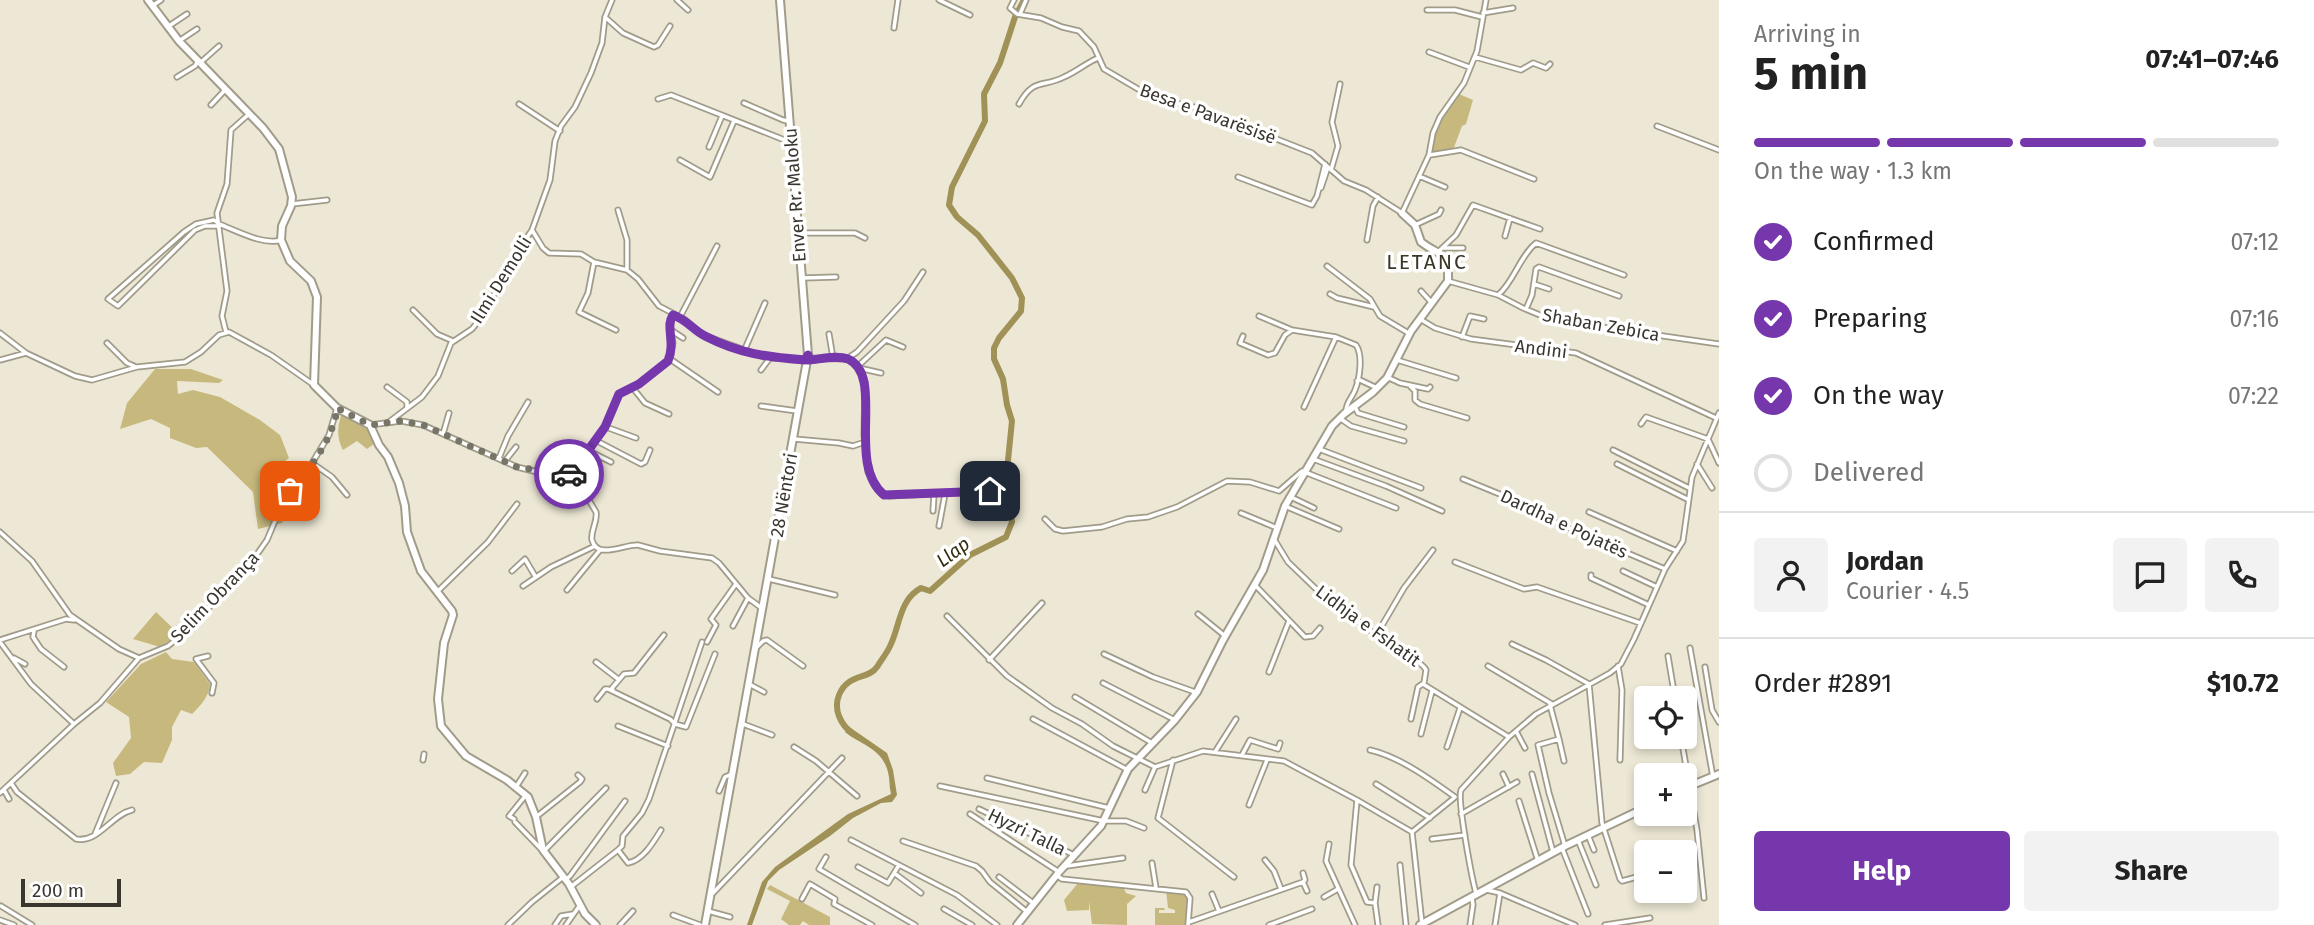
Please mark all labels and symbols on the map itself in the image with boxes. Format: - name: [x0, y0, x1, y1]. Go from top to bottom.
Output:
- street label: Besa e Pavarësisë: [1137, 79, 1279, 149]
- street label: Enver Rr. Maloku: [779, 127, 811, 263]
- street label: Ilmi Demolli: [465, 232, 537, 328]
- district label: LETANC: [1386, 249, 1468, 275]
- street label: Shaban Zebica: [1541, 304, 1661, 346]
- street label: Andini: [1514, 335, 1568, 363]
- courier: [534, 439, 604, 509]
- street label: 28 Nëntori: [766, 451, 802, 539]
- pin: [260, 461, 320, 521]
- pin: [960, 461, 1020, 521]
- street label: Dardha e Pojatës: [1497, 485, 1631, 563]
- water label: Llap: [932, 532, 974, 572]
- street label: Selim Obrança: [166, 547, 264, 647]
- street label: Lidhja e Fshatit: [1311, 581, 1425, 672]
- street label: Hyzri Talla: [984, 804, 1070, 860]
- scale bar: [21, 876, 121, 908]

